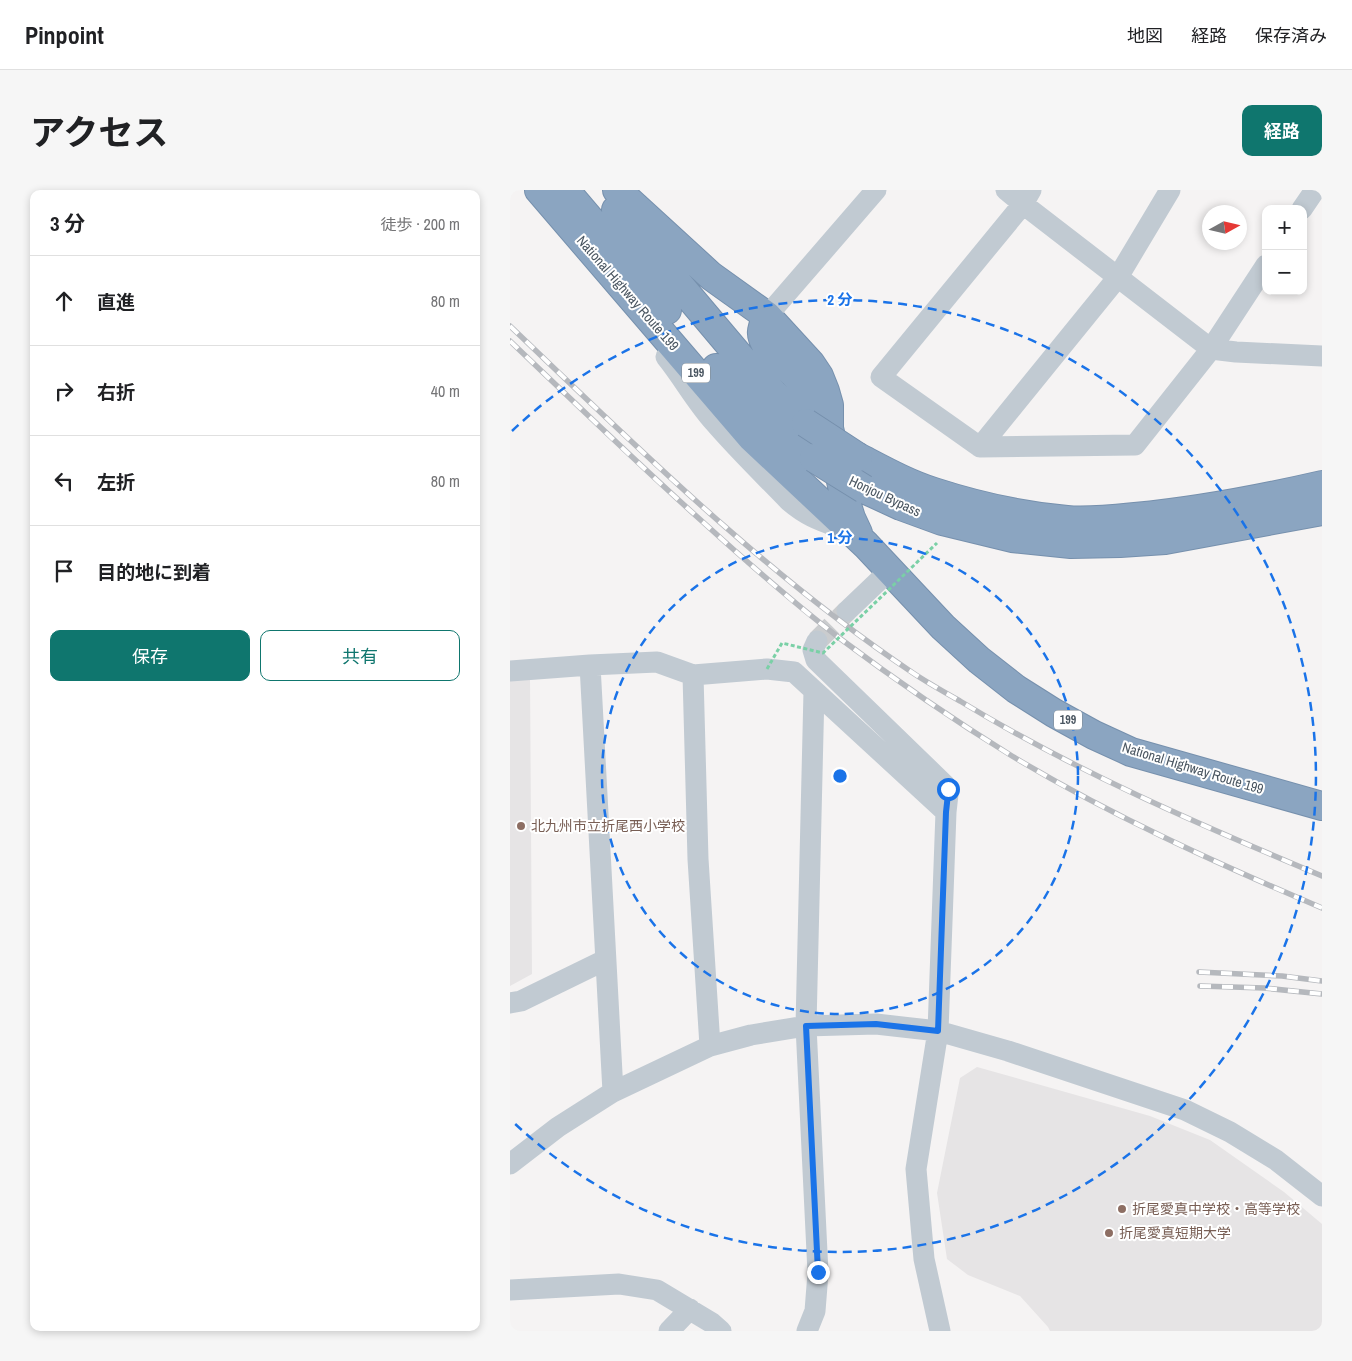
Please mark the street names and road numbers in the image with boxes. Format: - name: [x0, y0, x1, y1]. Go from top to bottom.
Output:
- street label: National Highway Route 199: [573, 232, 683, 354]
- road number: 199: [682, 364, 710, 382]
- street label: Honjou Bypass: [846, 472, 924, 521]
- road number: 199: [1054, 710, 1082, 730]
- street label: National Highway Route 199: [1120, 738, 1266, 798]

